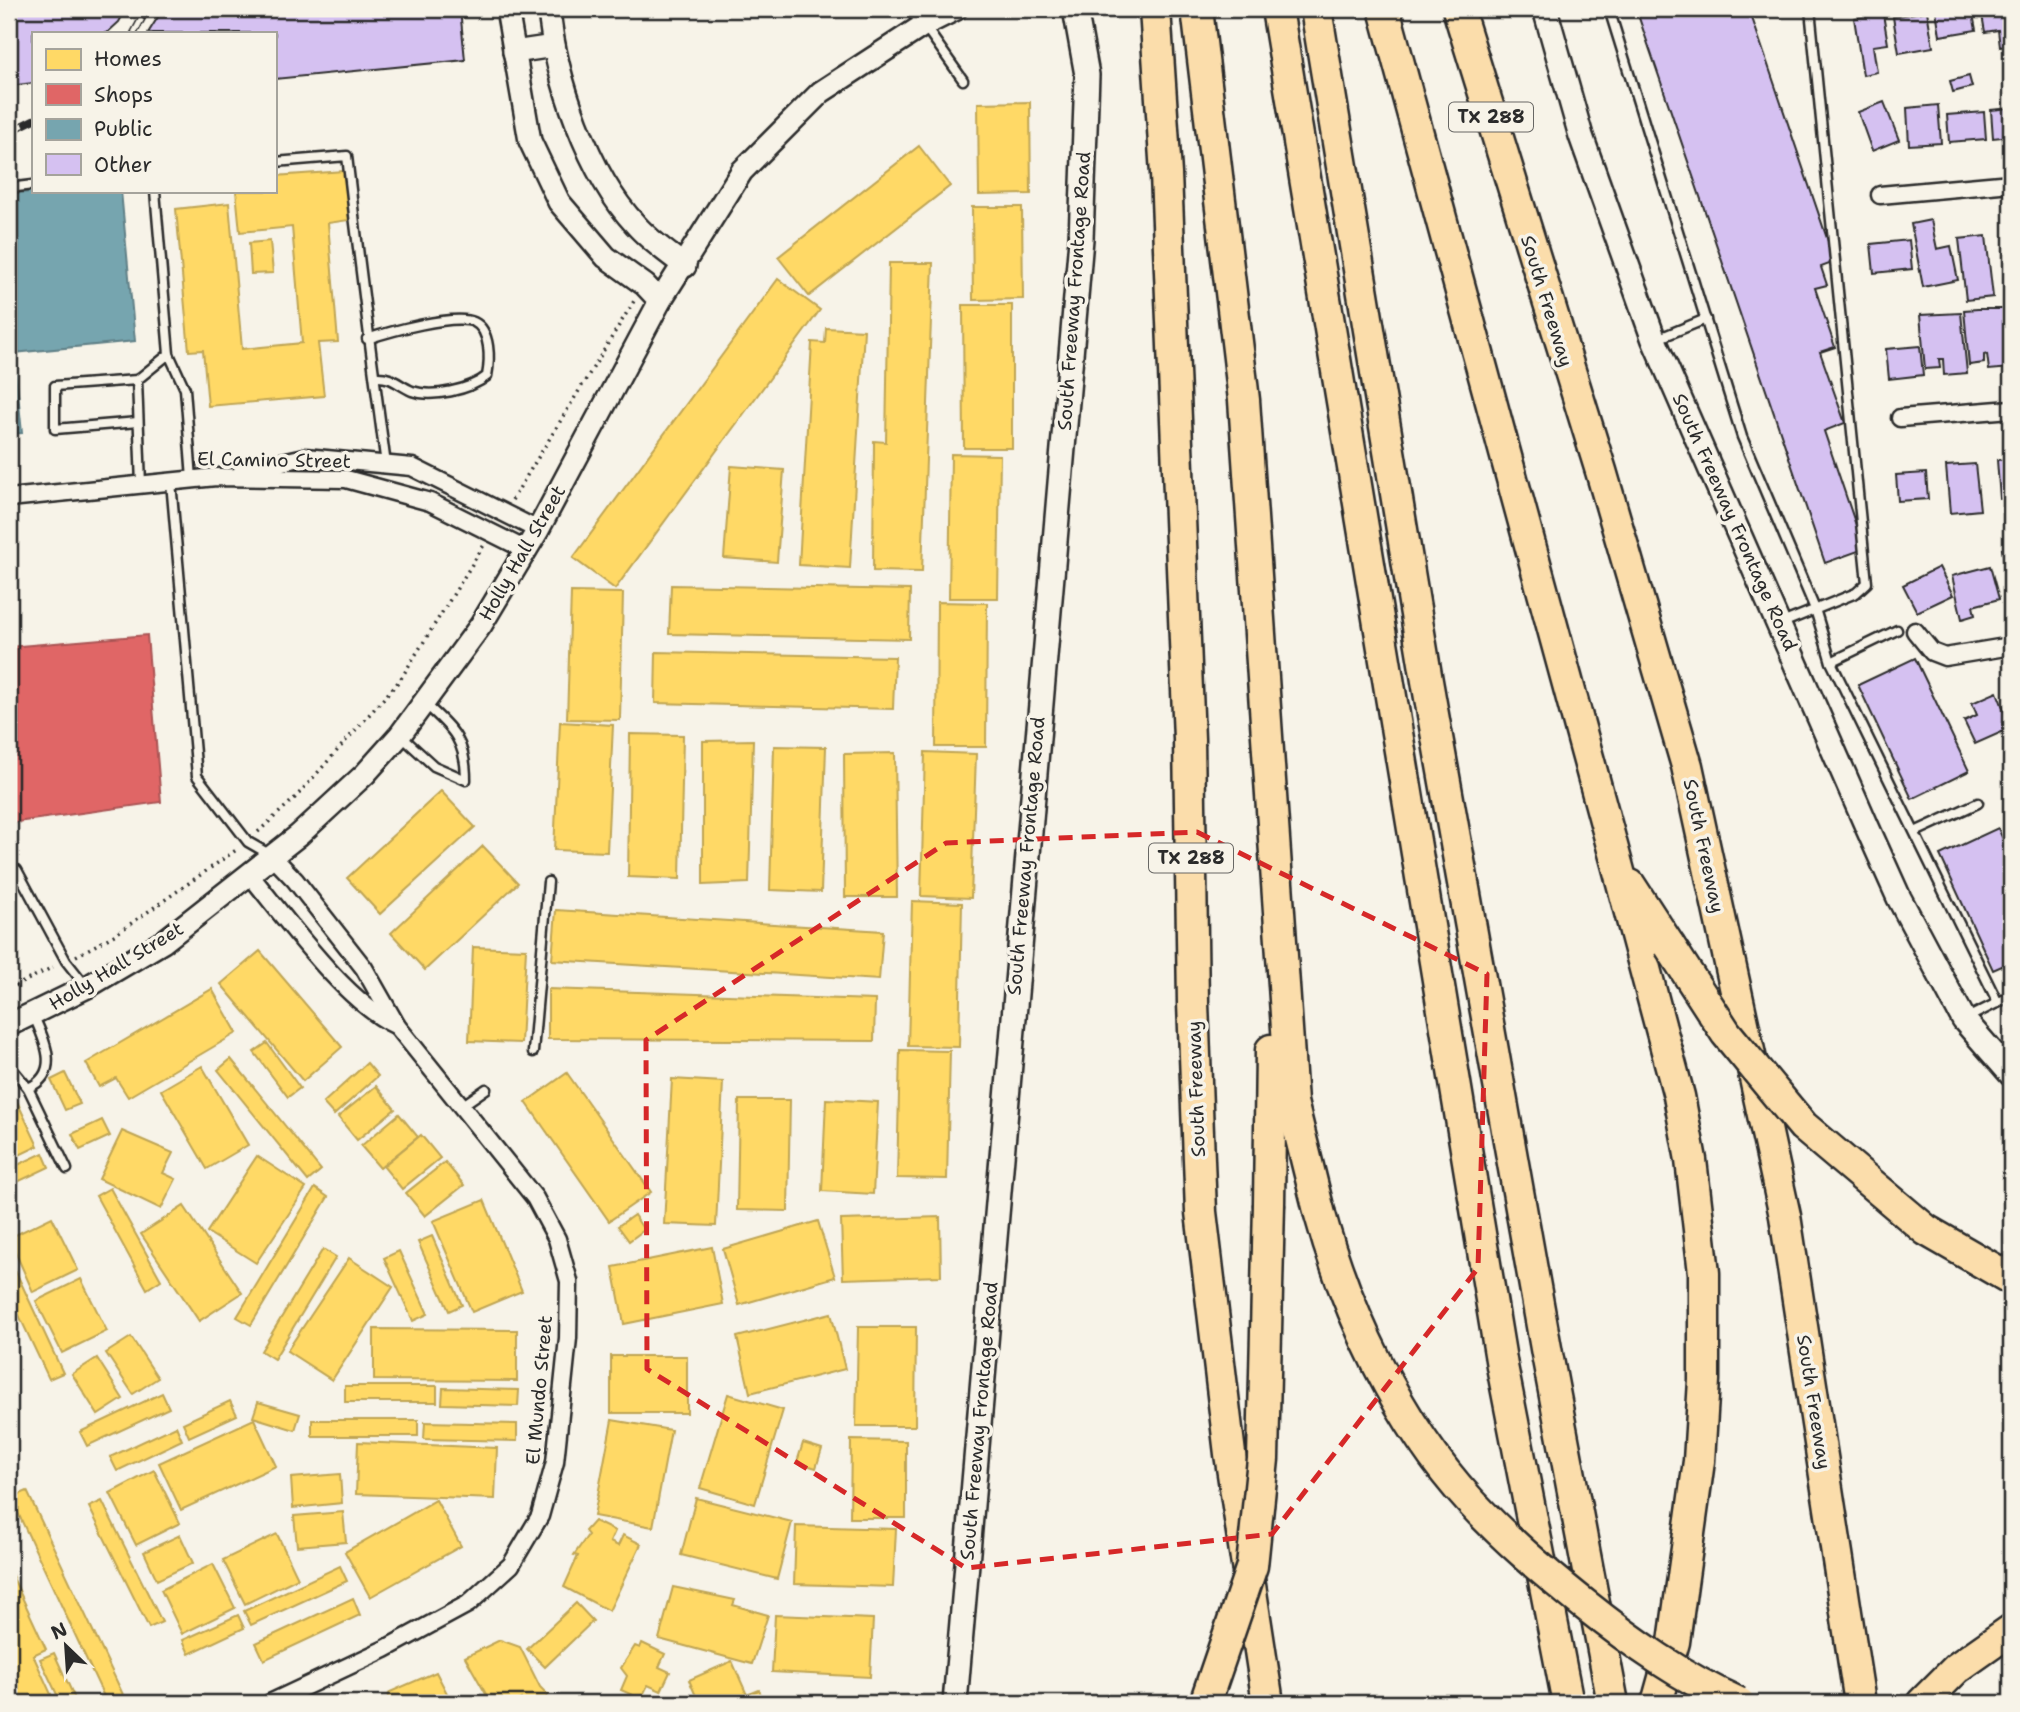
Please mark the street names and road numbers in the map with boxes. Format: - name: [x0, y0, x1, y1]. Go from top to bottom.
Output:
- road number: TX 288: [1449, 103, 1533, 132]
- street label: South Freeway Frontage Road: [1052, 151, 1096, 431]
- street label: South Freeway: [1515, 232, 1579, 370]
- street label: South Freeway Frontage Road: [1667, 389, 1803, 655]
- street label: El Camino Street: [197, 446, 351, 474]
- street label: Holly Hall Street: [473, 481, 571, 625]
- street label: South Freeway Frontage Road: [1001, 716, 1051, 996]
- street label: South Freeway: [1678, 777, 1730, 915]
- road number: TX 288: [1149, 844, 1233, 872]
- street label: Holly Hall Street: [44, 916, 188, 1016]
- street label: South Freeway: [1181, 1020, 1211, 1158]
- street label: South Freeway Frontage Road: [954, 1281, 1004, 1561]
- street label: El Mundo Street: [520, 1314, 558, 1466]
- street label: South Freeway: [1791, 1333, 1837, 1471]

